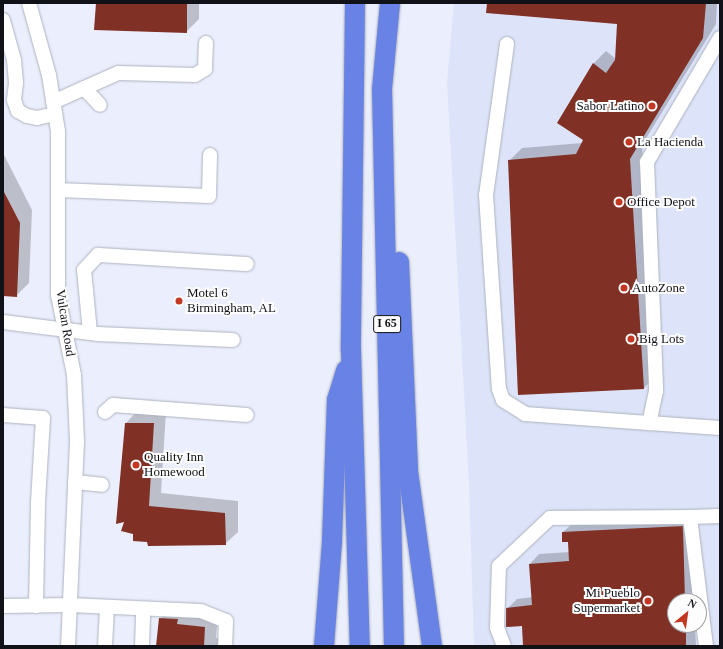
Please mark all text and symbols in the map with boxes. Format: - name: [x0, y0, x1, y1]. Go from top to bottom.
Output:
- place label: Sabor Latino: [576, 98, 644, 114]
- marker: Sabor Latino: [647, 101, 657, 111]
- place label: La Hacienda: [637, 134, 703, 150]
- marker: La Hacienda: [624, 137, 634, 147]
- place label: Office Depot: [627, 194, 695, 210]
- marker: Office Depot: [614, 197, 624, 207]
- place label: AutoZone: [632, 280, 685, 296]
- marker: AutoZone: [619, 283, 629, 293]
- place label: Motel 6 Birmingham, AL: [187, 286, 277, 317]
- street label: Vulcan Road: [52, 288, 78, 358]
- marker: Motel 6 Birmingham, AL: [174, 296, 184, 306]
- road number: I 65: [373, 314, 401, 334]
- place label: Big Lots: [639, 331, 684, 347]
- marker: Big Lots: [626, 334, 636, 344]
- place label: Quality Inn Homewood: [144, 450, 205, 481]
- marker: Quality Inn Homewood: [131, 460, 141, 470]
- place label: Mi Pueblo Supermarket: [574, 586, 640, 617]
- north arrow: [667, 593, 707, 633]
- marker: Mi Pueblo Supermarket: [643, 596, 653, 606]
- text: N: [686, 596, 699, 611]

